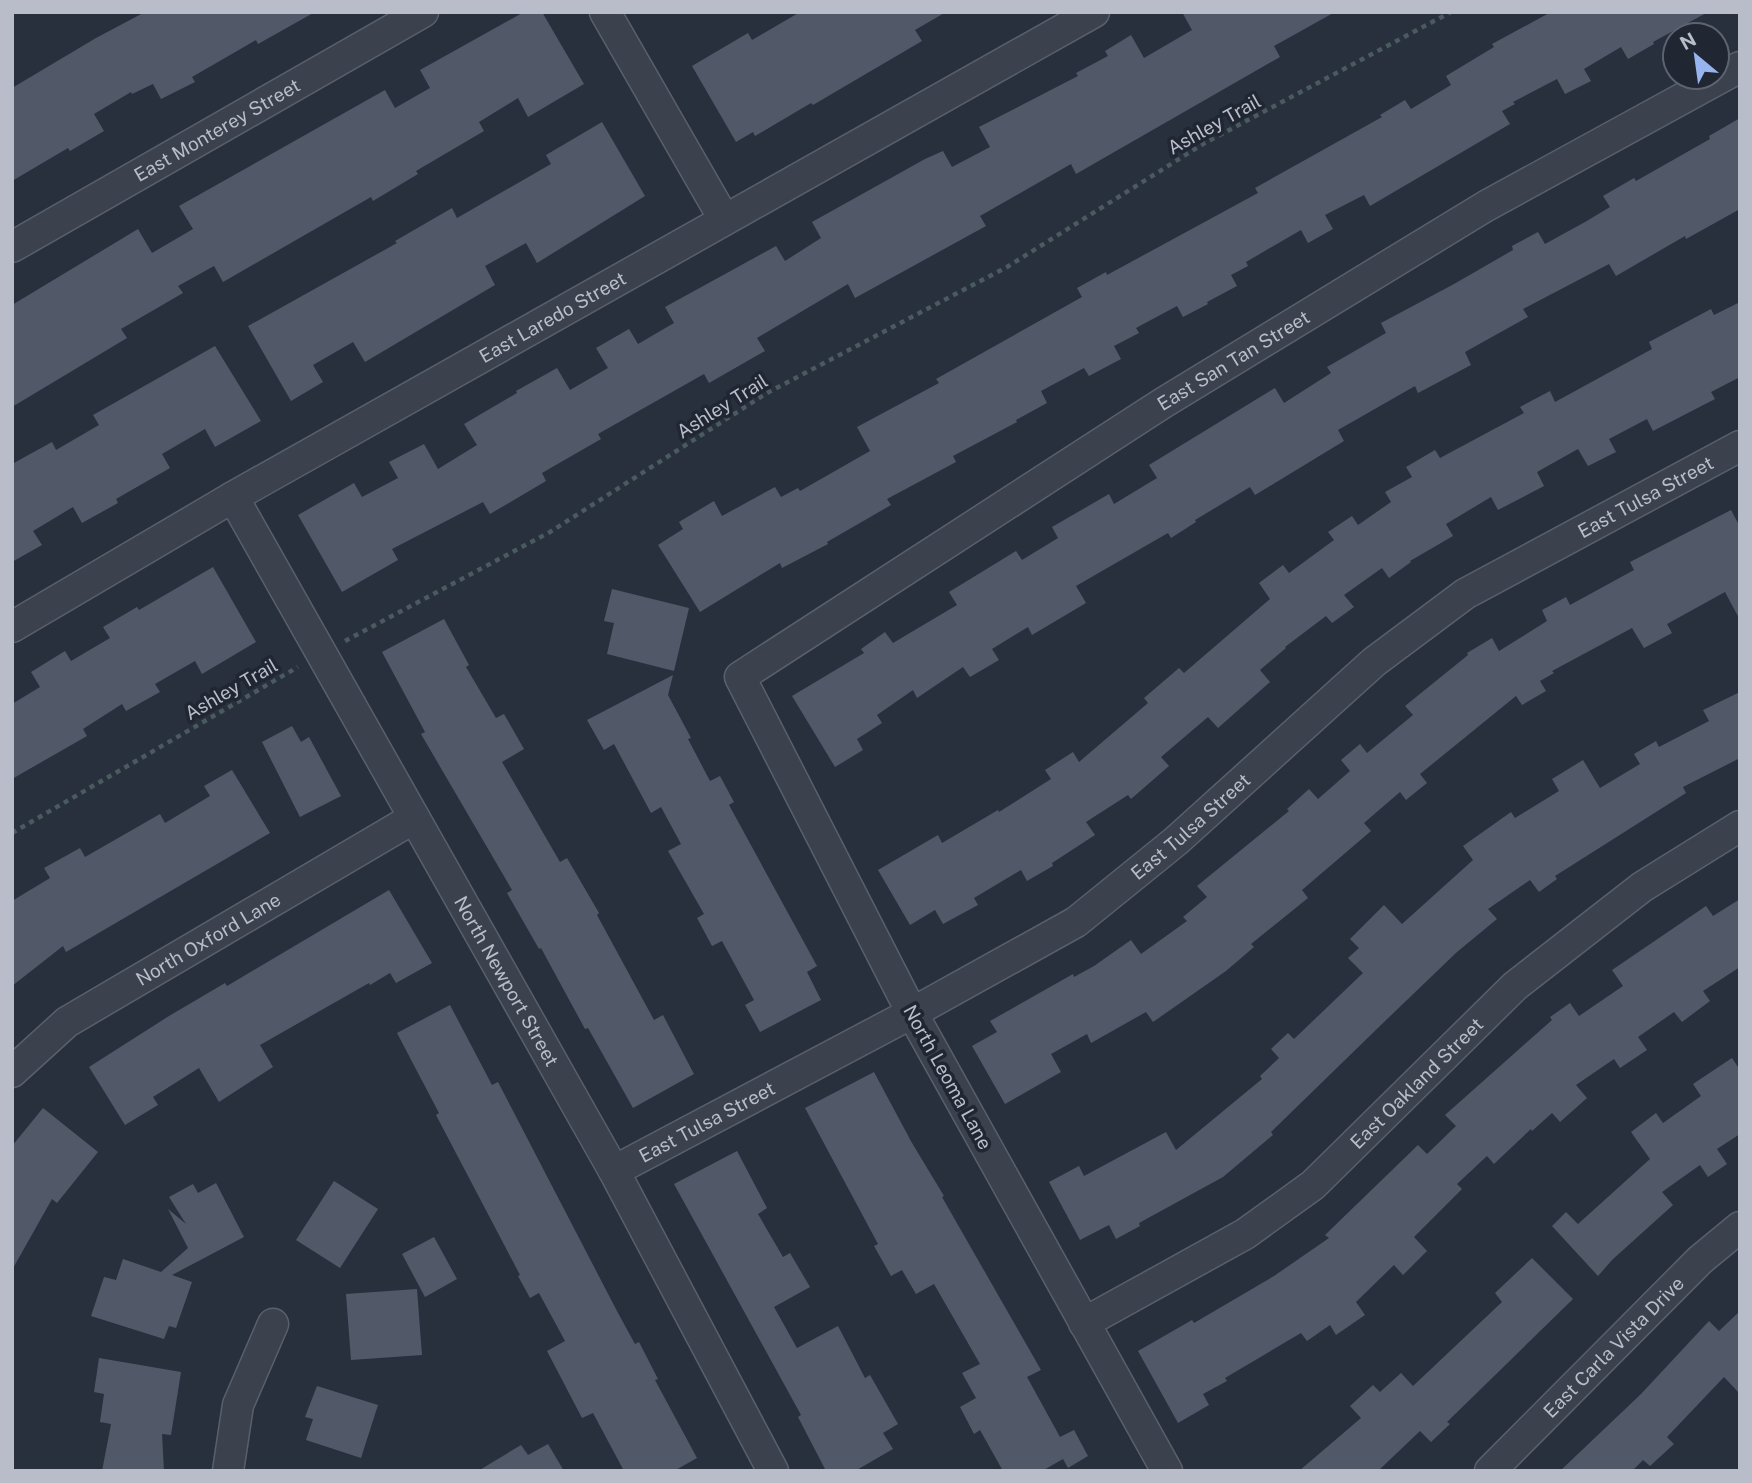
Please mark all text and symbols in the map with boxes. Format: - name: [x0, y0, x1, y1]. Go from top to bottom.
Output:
- north arrow: [1661, 21, 1731, 91]
- text: N: [1676, 28, 1700, 54]
- street label: East Monterey Street: [130, 74, 304, 186]
- street label: Ashley Trail: [1164, 89, 1264, 159]
- street label: East Laredo Street: [475, 267, 630, 367]
- street label: East San Tan Street: [1153, 305, 1313, 415]
- street label: Ashley Trail: [672, 369, 772, 443]
- street label: East Tulsa Street: [1574, 451, 1717, 542]
- street label: Ashley Trail: [181, 654, 281, 724]
- street label: East Tulsa Street: [1126, 769, 1254, 884]
- street label: North Oxford Lane: [132, 888, 284, 990]
- street label: North Newport Street: [450, 892, 563, 1070]
- street label: North Leoma Lane: [899, 1001, 997, 1153]
- street label: East Oakland Street: [1346, 1013, 1487, 1153]
- street label: East Tulsa Street: [635, 1077, 779, 1167]
- street label: East Carla Vista Drive: [1539, 1272, 1688, 1422]

